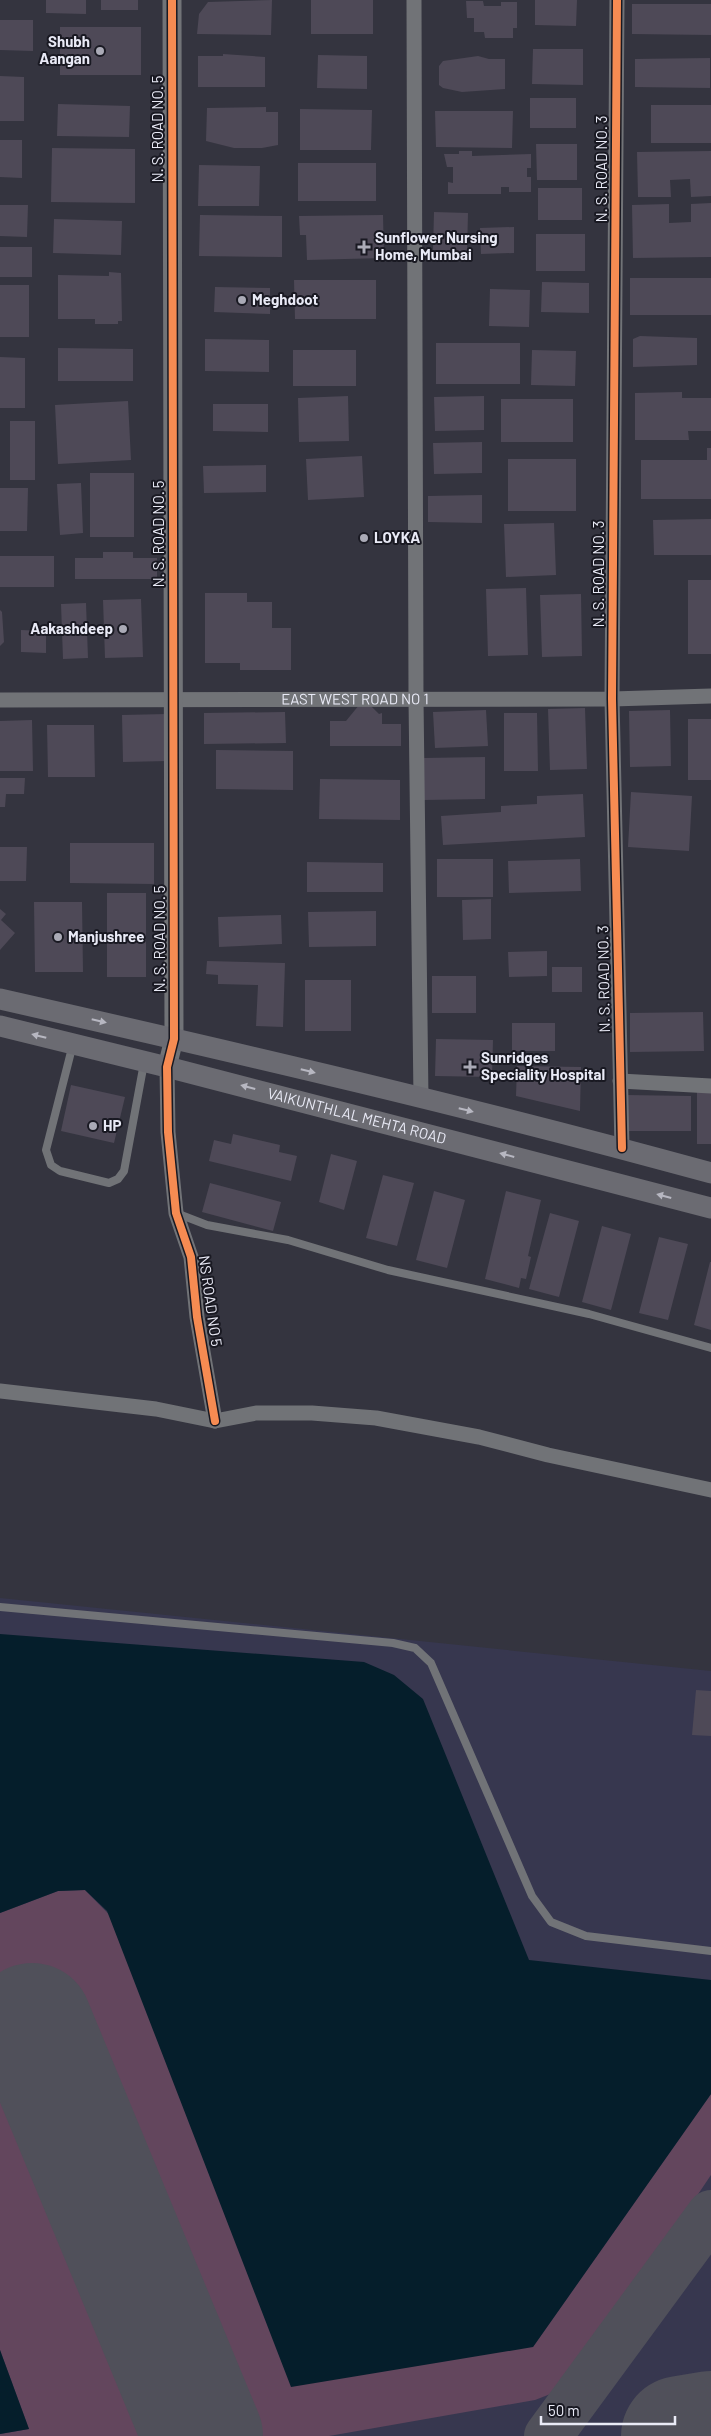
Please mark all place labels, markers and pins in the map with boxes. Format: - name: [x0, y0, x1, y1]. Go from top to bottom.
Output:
- place label: Shubh Aangan: [39, 32, 90, 67]
- marker: Shubh Aangan: [94, 45, 106, 57]
- place label: Sunflower Nursing Home, Mumbai: [375, 228, 498, 263]
- marker: Sunflower Nursing Home, Mumbai: [357, 240, 371, 254]
- place label: Meghdoot: [252, 290, 318, 308]
- marker: Meghdoot: [236, 294, 248, 306]
- place label: LOYKA: [374, 528, 420, 546]
- marker: LOYKA: [358, 532, 370, 544]
- place label: Aakashdeep: [30, 619, 113, 637]
- marker: Aakashdeep: [117, 623, 129, 635]
- place label: Manjushree: [68, 927, 145, 945]
- marker: Manjushree: [52, 931, 64, 943]
- place label: Sunridges Speciality Hospital: [481, 1048, 605, 1083]
- marker: Sunridges Speciality Hospital: [463, 1060, 477, 1074]
- place label: HP: [103, 1116, 121, 1134]
- marker: HP: [87, 1120, 99, 1132]

